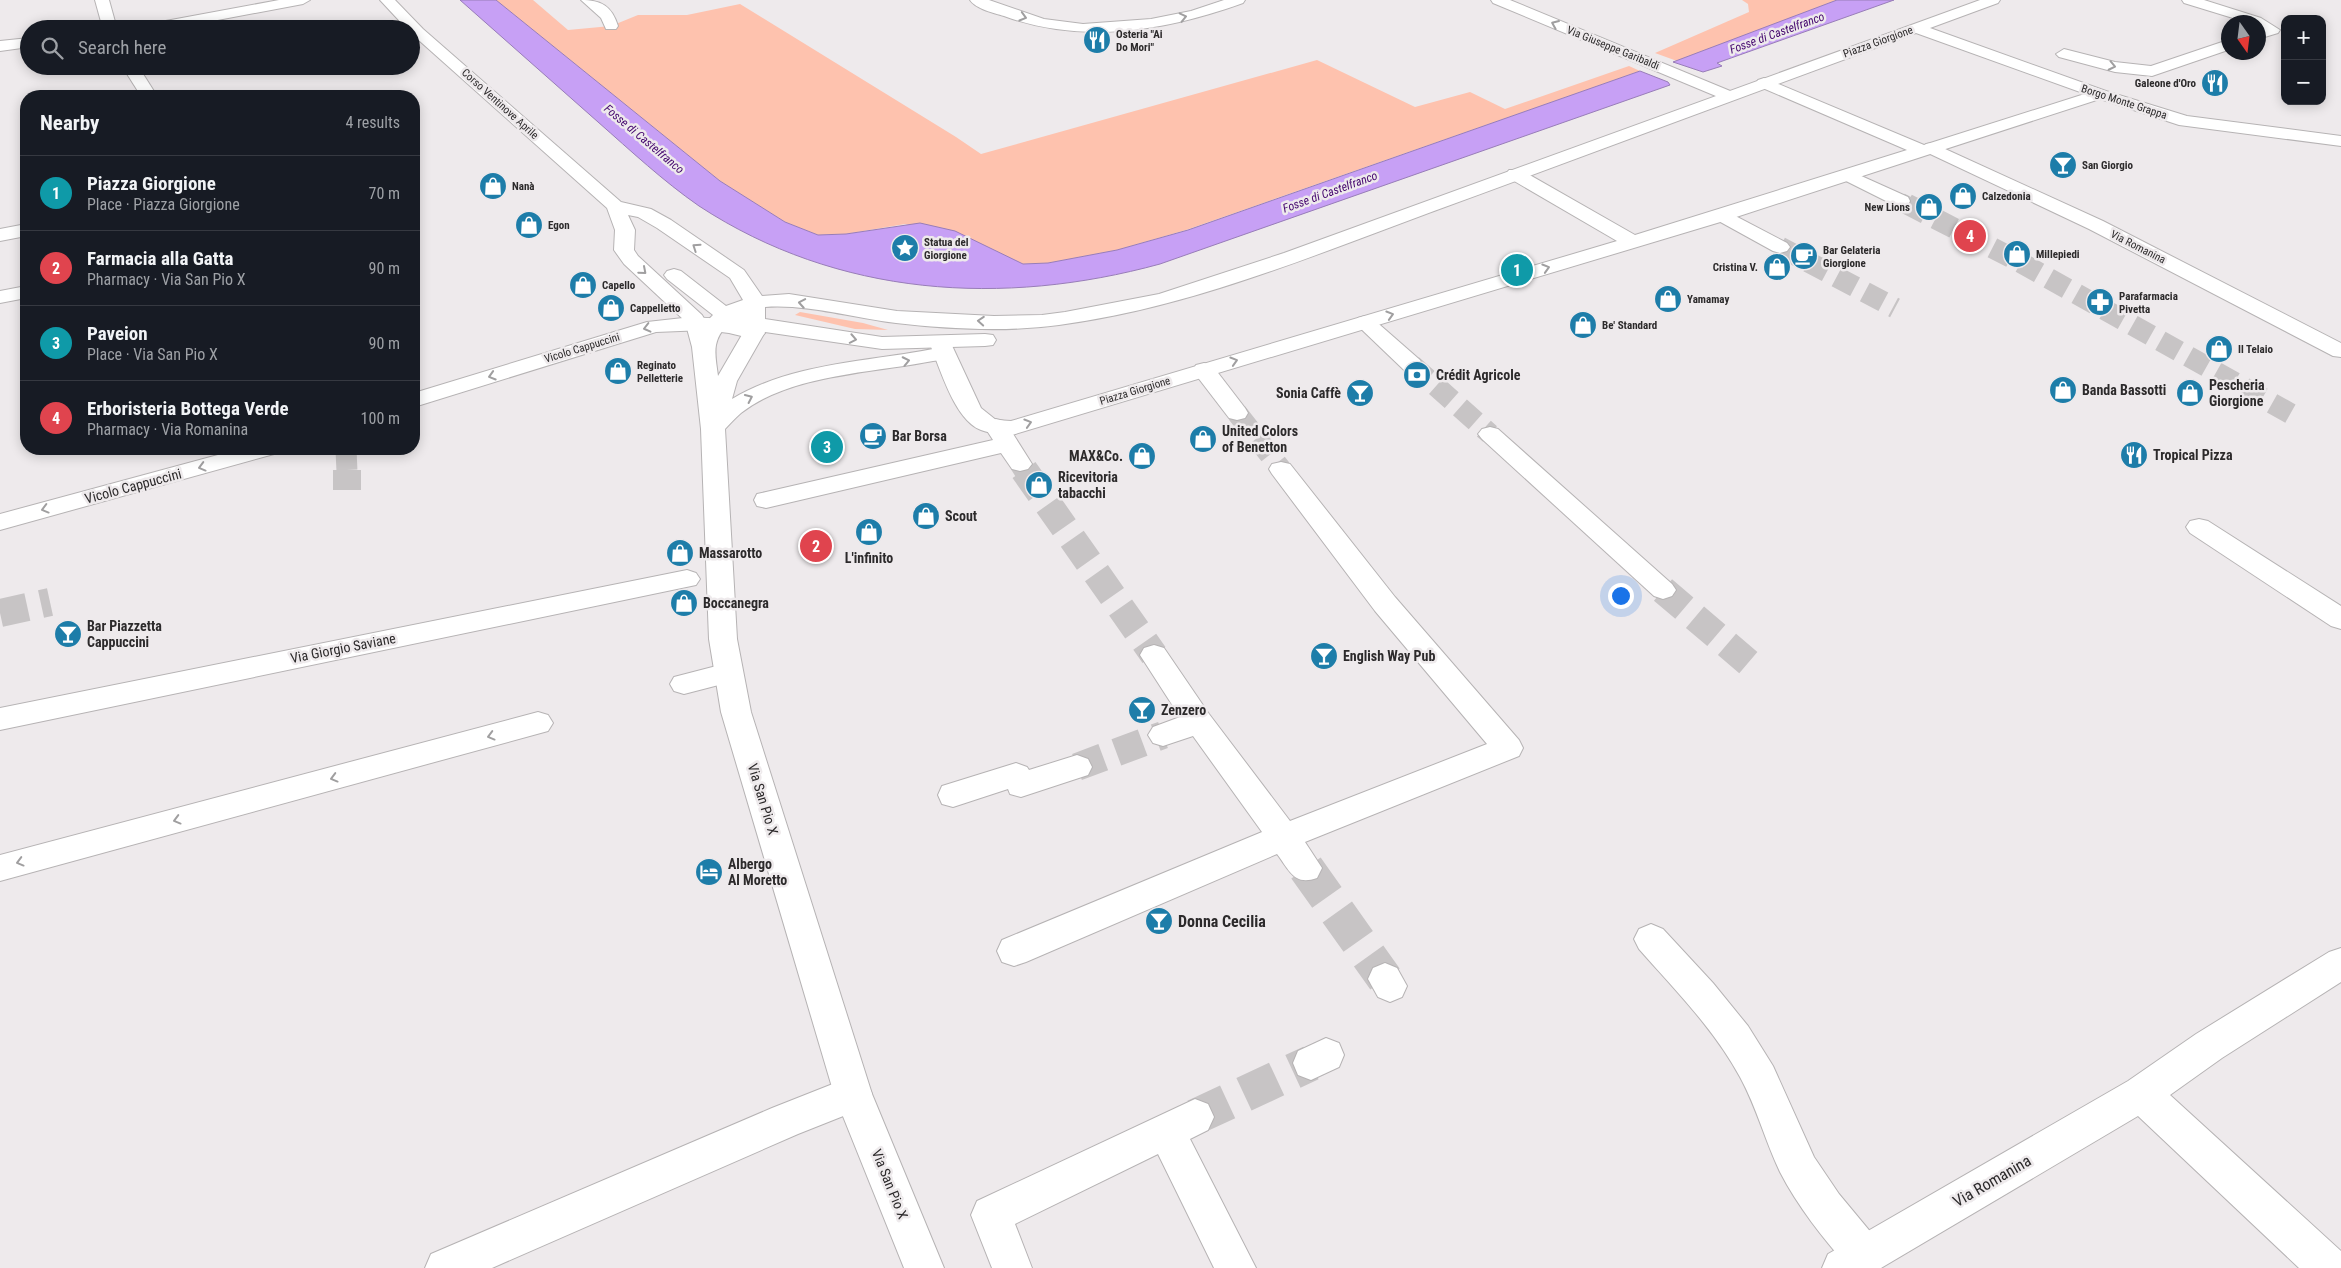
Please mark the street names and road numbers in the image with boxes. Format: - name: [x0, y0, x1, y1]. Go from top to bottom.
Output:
- street label: Piazza Giorgione: [1841, 23, 1915, 61]
- street label: Via Giuseppe Garibaldi: [1565, 24, 1661, 72]
- street label: Corso Ventinove Aprile: [459, 66, 541, 142]
- street label: Borgo Monte Grappa: [2079, 82, 2169, 122]
- street label: Via Romanina: [2108, 228, 2168, 266]
- street label: Vicolo Cappuccini: [543, 330, 621, 366]
- street label: Piazza Giorgione: [1098, 374, 1172, 408]
- street label: Vicolo Cappuccini: [83, 465, 183, 507]
- street label: Via Giorgio Saviane: [289, 630, 398, 666]
- street label: Via San Pio X: [745, 761, 782, 837]
- street label: Via San Pio X: [869, 1147, 911, 1222]
- street label: Via Romanina: [1950, 1151, 2034, 1211]

